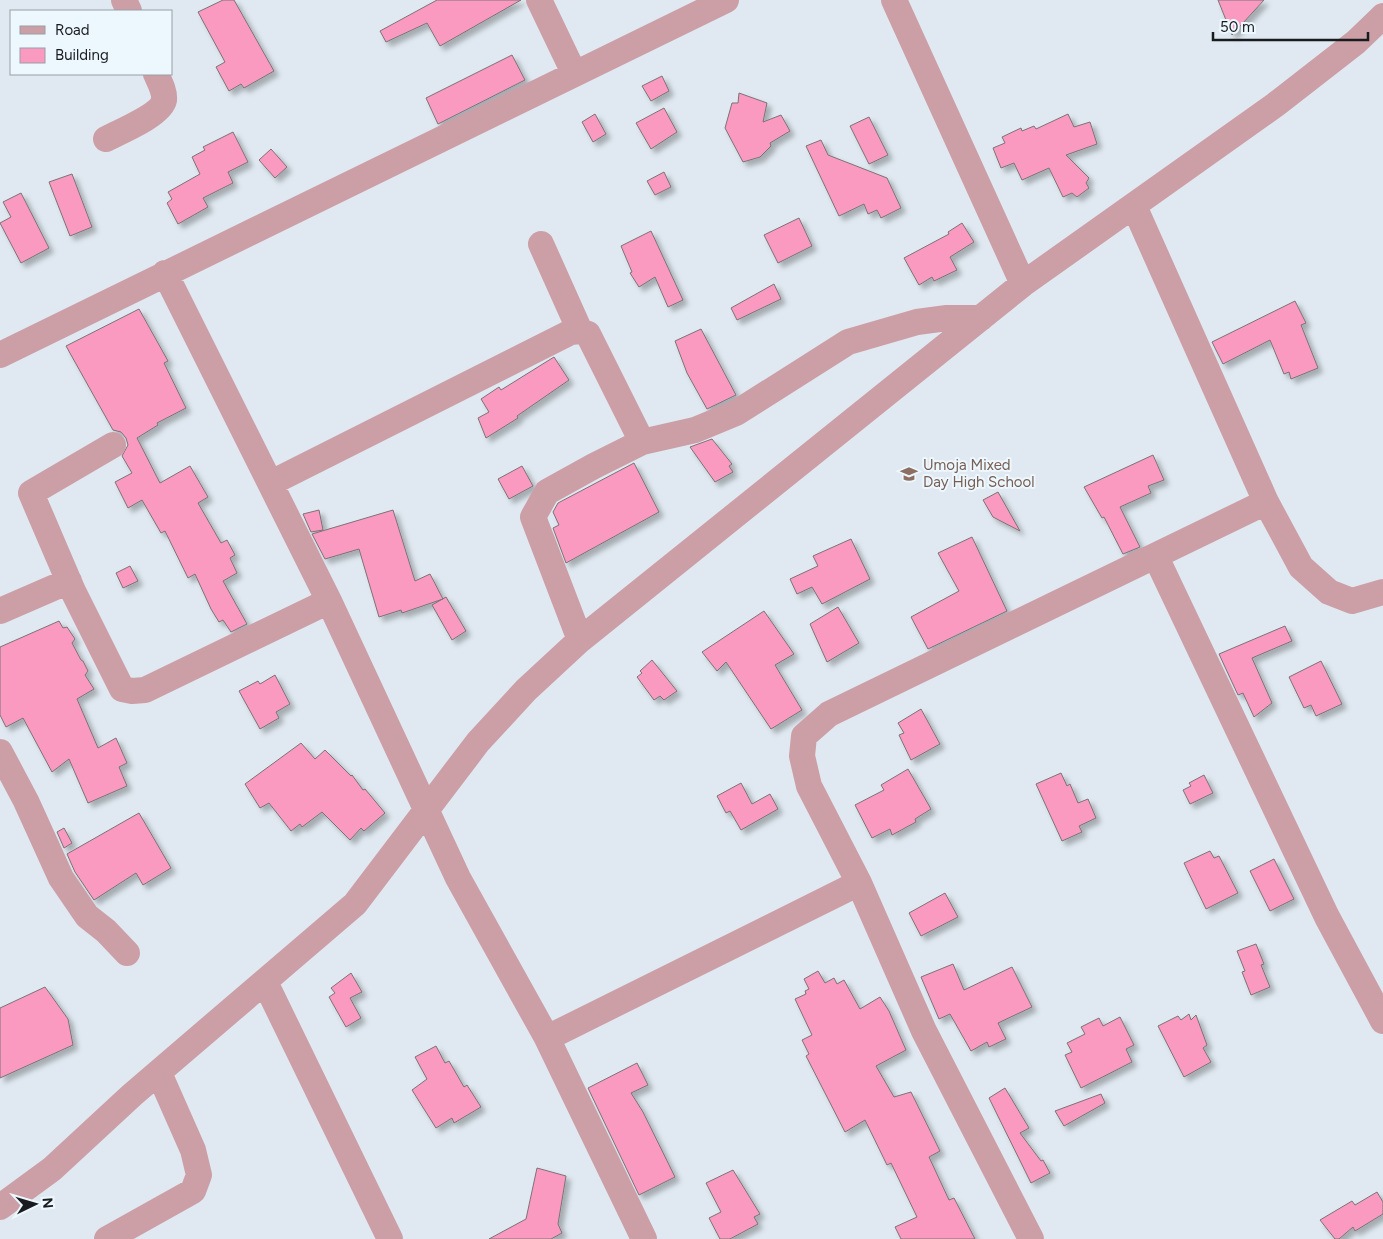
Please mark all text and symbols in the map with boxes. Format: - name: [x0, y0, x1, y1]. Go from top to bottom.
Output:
- legend: [10, 10, 172, 75]
- scale bar: [1213, 10, 1368, 42]
- text: 50 m: [1220, 18, 1255, 36]
- text: Road: [55, 21, 90, 39]
- text: Building: [55, 46, 109, 64]
- place label: Umoja Mixed Day High School: [923, 456, 1034, 491]
- school or university icon: Umoja Mixed Day High School: [899, 464, 919, 484]
- north arrow: [10, 1179, 60, 1229]
- text: N: [39, 1197, 56, 1209]

